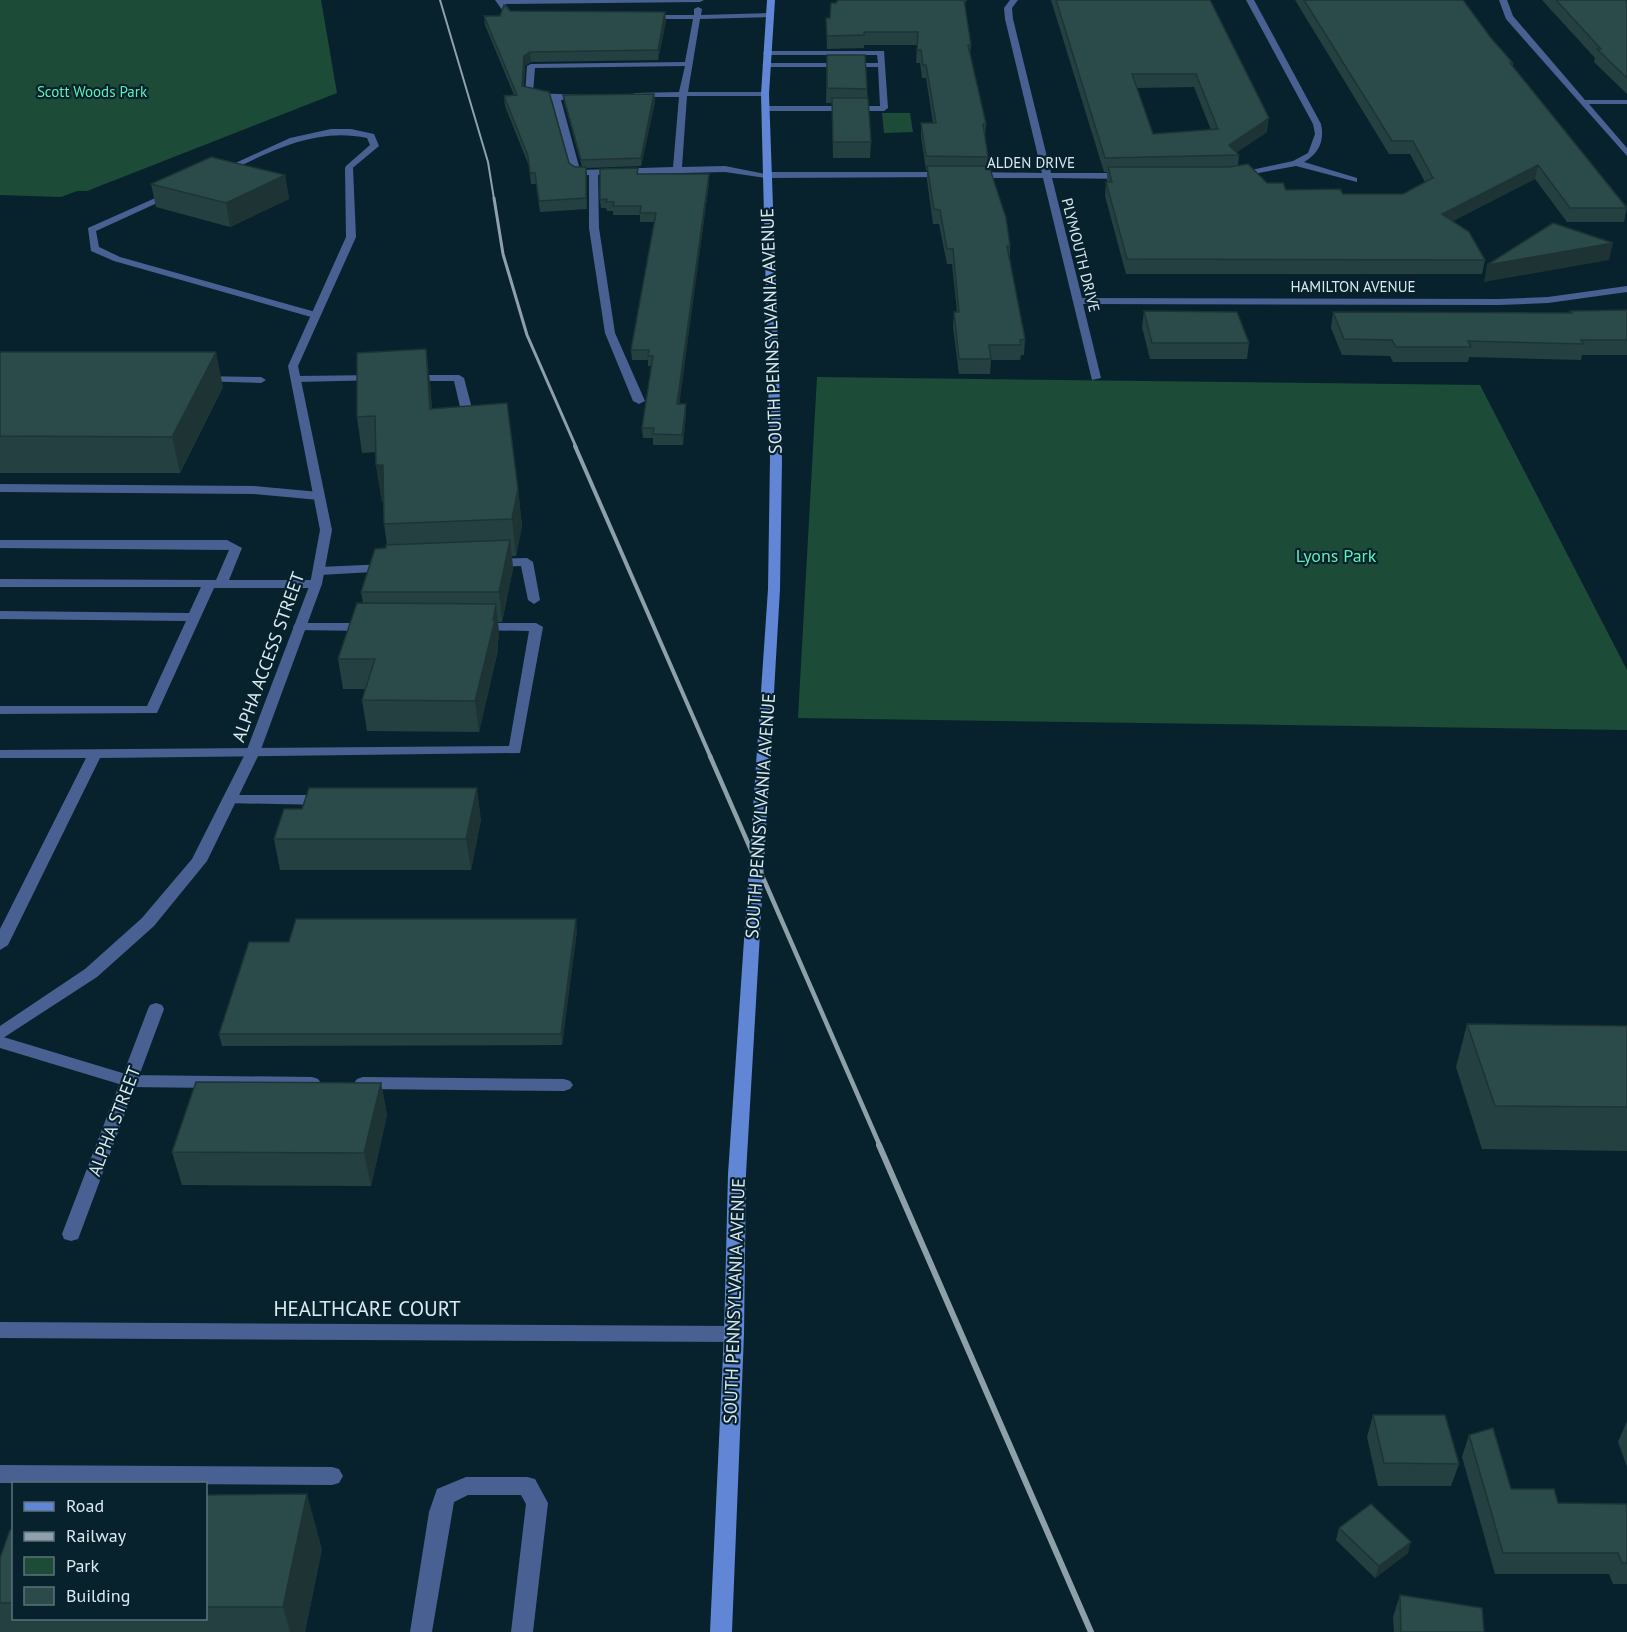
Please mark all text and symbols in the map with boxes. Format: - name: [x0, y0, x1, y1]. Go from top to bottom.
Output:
- park label: Scott Woods Park: [37, 82, 148, 101]
- street label: ALDEN DRIVE: [987, 153, 1075, 172]
- street label: PLYMOUTH DRIVE: [1058, 196, 1104, 314]
- street label: SOUTH PENNSYLVANIA AVENUE: [755, 208, 787, 454]
- street label: HAMILTON AVENUE: [1290, 277, 1416, 296]
- park label: Lyons Park: [1296, 544, 1377, 567]
- street label: ALPHA ACCESS STREET: [227, 569, 309, 745]
- street label: SOUTH PENNSYLVANIA AVENUE: [740, 693, 780, 939]
- street label: ALPHA STREET: [82, 1063, 146, 1179]
- street label: SOUTH PENNSYLVANIA AVENUE: [718, 1178, 750, 1424]
- street label: HEALTHCARE COURT: [273, 1295, 461, 1322]
- legend: [12, 1482, 207, 1620]
- text: Road: [66, 1494, 104, 1517]
- text: Railway: [66, 1524, 127, 1547]
- text: Park: [66, 1554, 99, 1577]
- text: Building: [66, 1584, 130, 1607]

